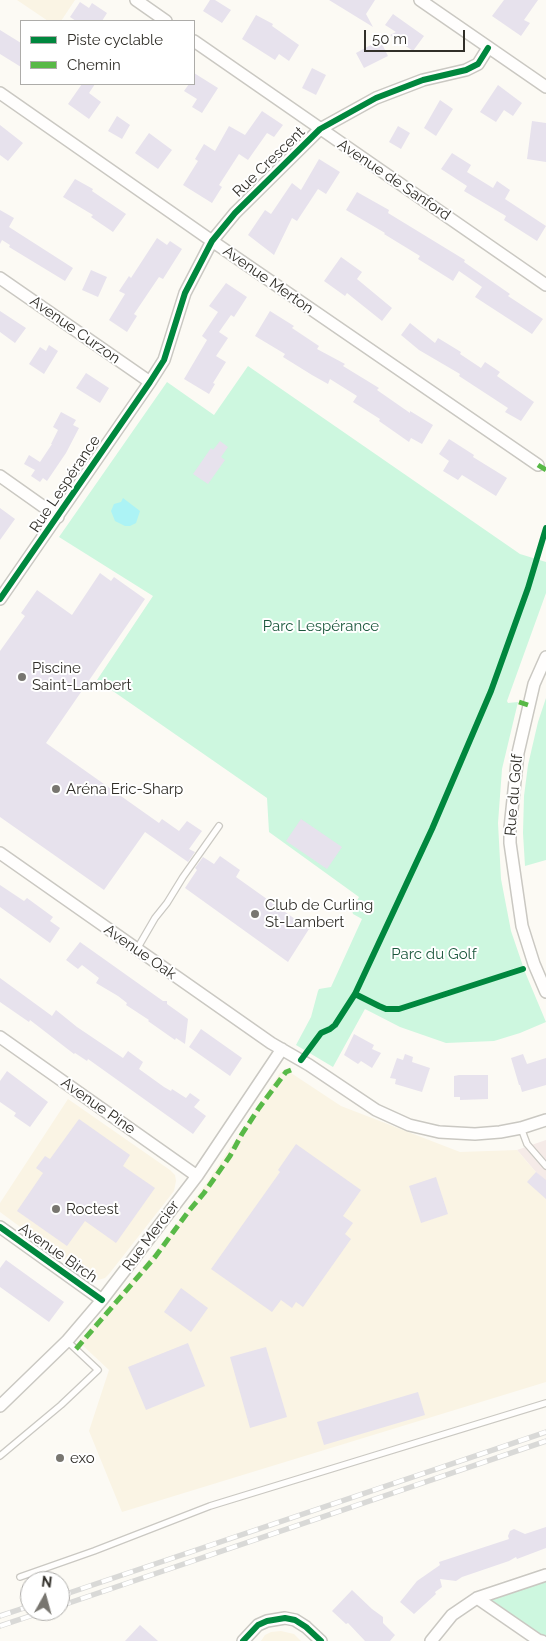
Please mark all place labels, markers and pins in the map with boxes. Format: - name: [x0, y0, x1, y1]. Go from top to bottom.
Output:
- place label: Piscine Saint-Lambert: [32, 659, 132, 694]
- marker: Piscine Saint-Lambert: [16, 671, 28, 683]
- place label: Aréna Eric-Sharp: [66, 780, 183, 798]
- marker: Aréna Eric-Sharp: [50, 783, 62, 795]
- place label: Club de Curling St-Lambert: [265, 896, 373, 931]
- marker: Club de Curling St-Lambert: [249, 908, 261, 920]
- place label: Roctest: [66, 1200, 119, 1218]
- marker: Roctest: [50, 1203, 62, 1215]
- place label: exo: [70, 1449, 95, 1467]
- marker: exo: [54, 1452, 66, 1464]

